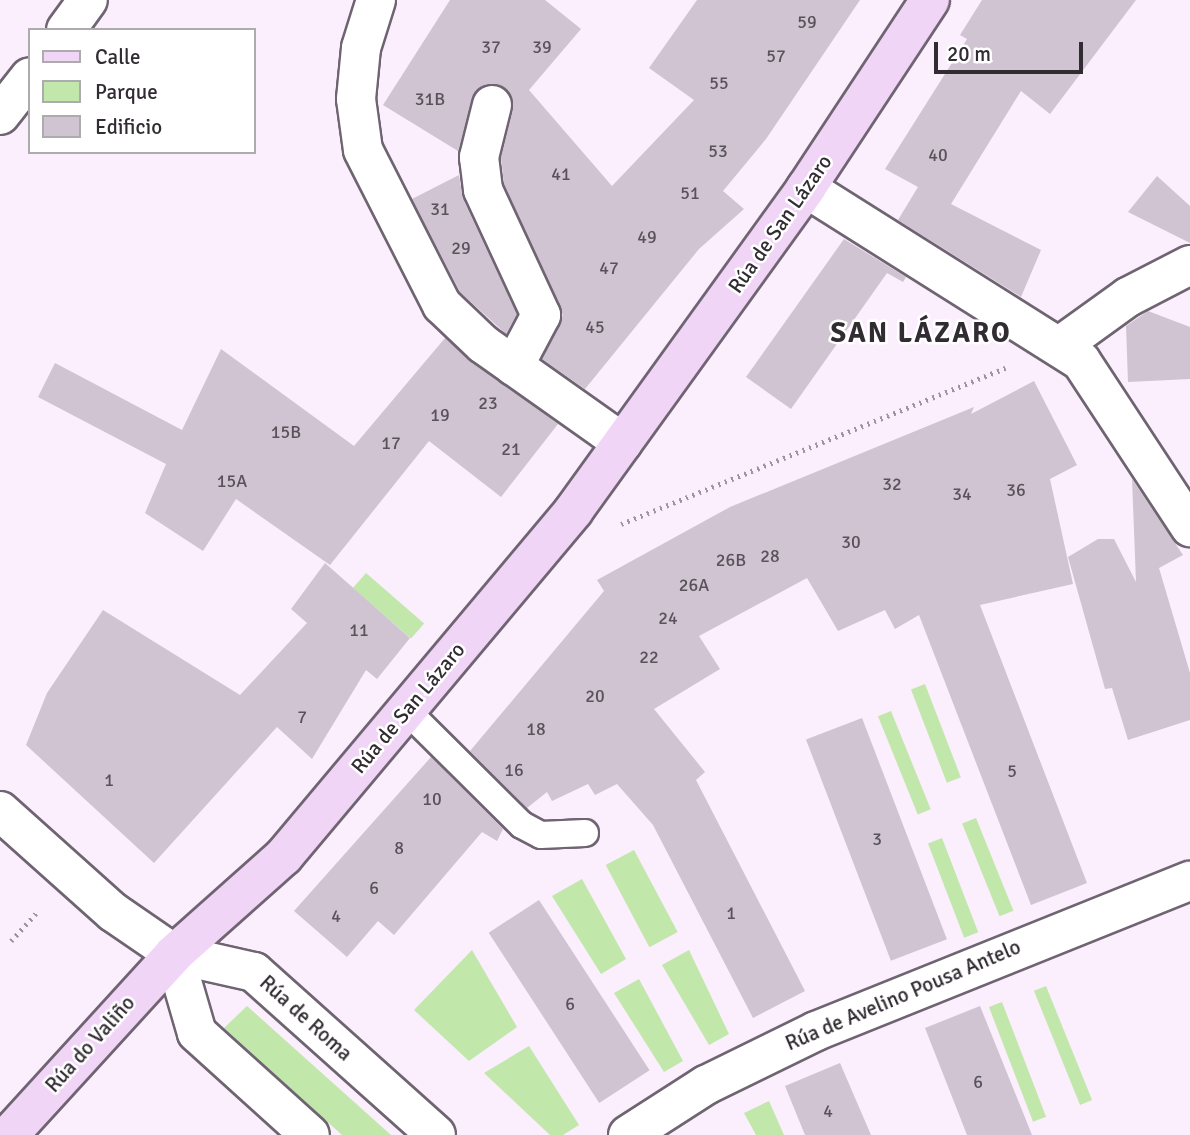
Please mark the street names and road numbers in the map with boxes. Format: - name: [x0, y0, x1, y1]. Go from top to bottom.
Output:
- street label: Rúa de San Lázaro: [723, 150, 837, 298]
- street label: Rúa de San Lázaro: [346, 637, 470, 779]
- street label: Rúa de Avelino Pousa Antelo: [782, 934, 1024, 1056]
- street label: Rúa de Roma: [255, 970, 357, 1066]
- street label: Rúa do Valiño: [40, 990, 140, 1098]

